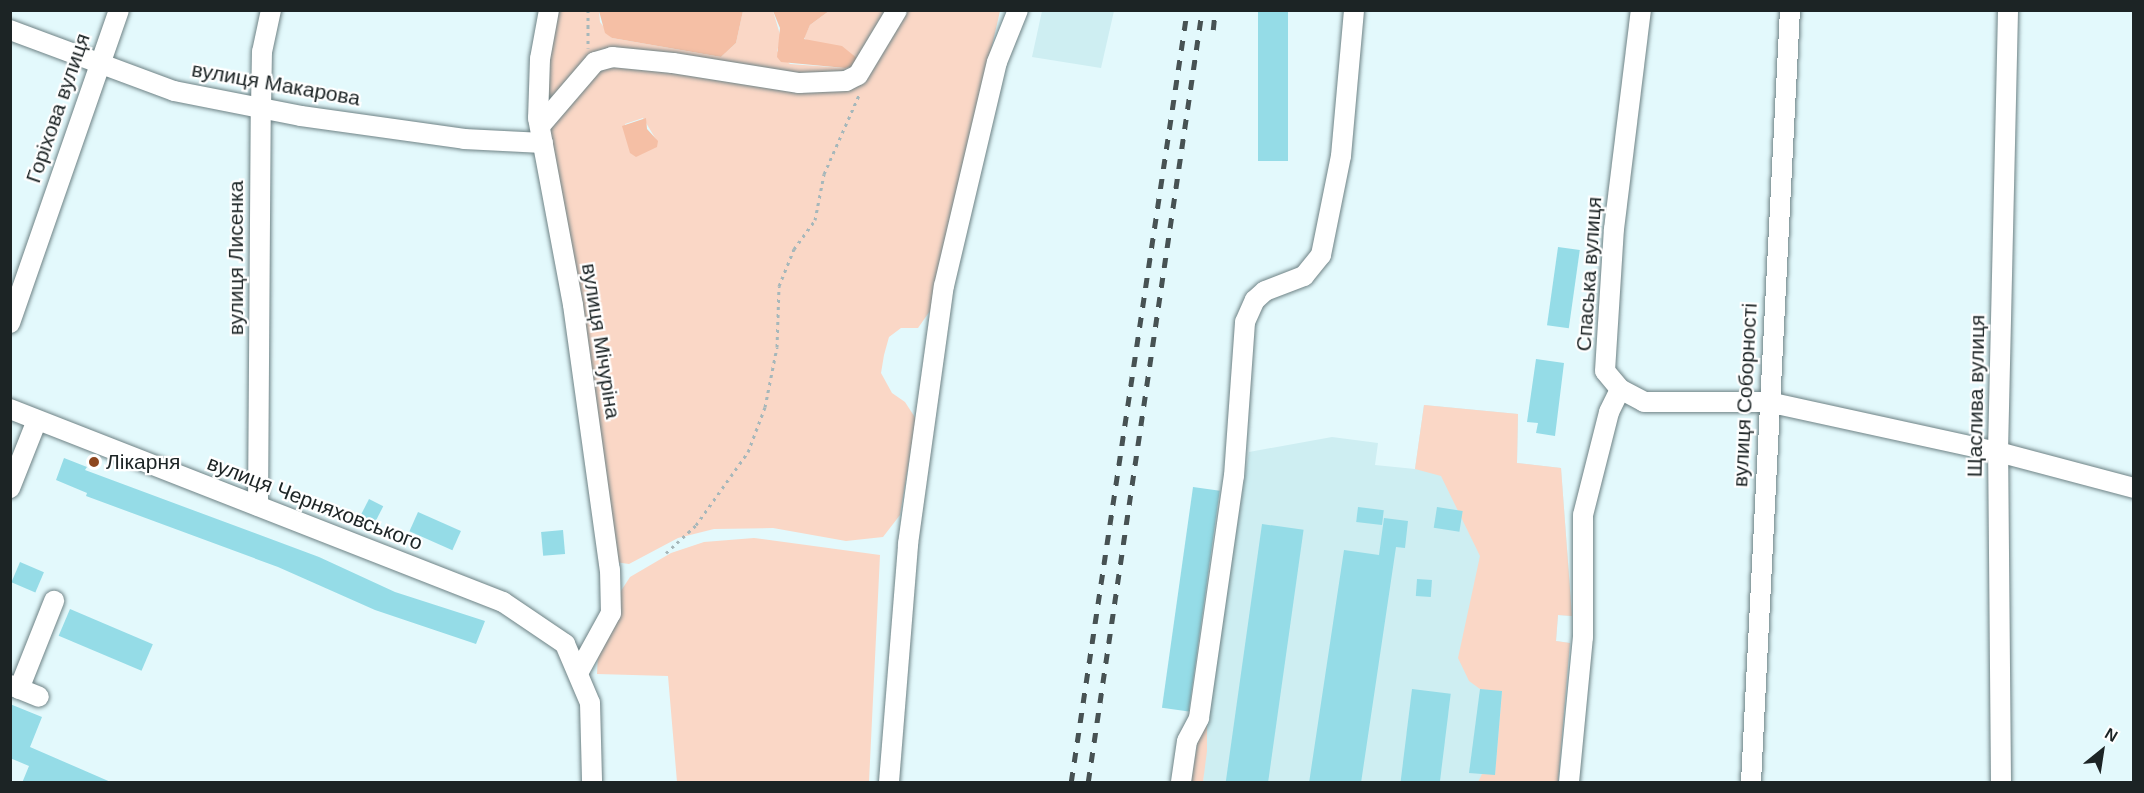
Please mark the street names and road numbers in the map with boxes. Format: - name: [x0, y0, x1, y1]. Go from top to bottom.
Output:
- street label: Горіхова вулиця: [21, 30, 95, 186]
- street label: вулиця Макарова: [190, 57, 362, 111]
- street label: вулиця Лисенка: [223, 181, 249, 335]
- street label: Спаська вулиця: [1571, 196, 1607, 352]
- street label: вулиця Мічуріна: [576, 262, 626, 420]
- street label: вулиця Соборності: [1728, 302, 1762, 488]
- street label: Щаслива вулиця: [1962, 314, 1990, 478]
- street label: вулиця Черняховського: [204, 450, 426, 556]

